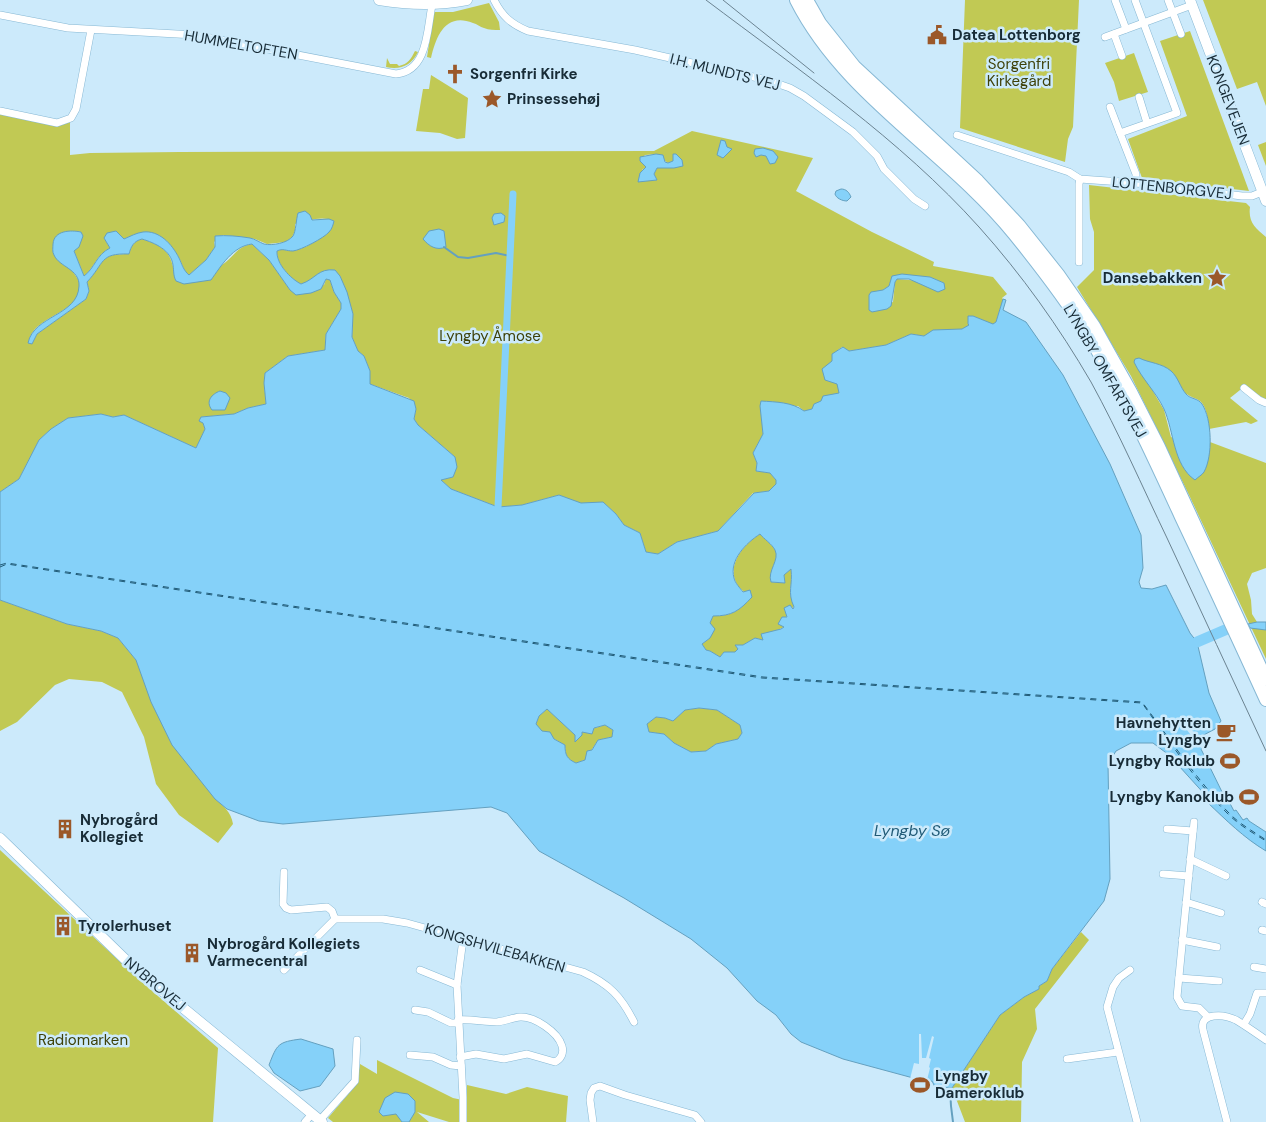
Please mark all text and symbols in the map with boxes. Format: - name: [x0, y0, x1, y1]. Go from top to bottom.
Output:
- public building icon: Datea Lottenborg: [926, 24, 948, 46]
- street label: HUMMELTOFTEN: [183, 25, 299, 65]
- place label: Datea Lottenborg: [952, 25, 1081, 45]
- street label: I.H. MUNDTS VEJ: [668, 49, 782, 95]
- street label: KONGEVEJEN: [1202, 52, 1254, 148]
- park label: Sorgenfri Kirkegård: [987, 54, 1051, 91]
- church icon: Sorgenfri Kirke: [444, 63, 466, 85]
- place label: Sorgenfri Kirke: [470, 64, 578, 84]
- place icon: Prinsessehøj: [481, 88, 503, 110]
- place label: Prinsessehøj: [507, 89, 600, 109]
- street label: LOTTENBORGVEJ: [1111, 172, 1233, 204]
- place icon: Dansebakken: [1206, 267, 1228, 289]
- place label: Dansebakken: [1103, 268, 1202, 288]
- street label: LYNGBY OMFARTSVEJ: [1059, 301, 1151, 441]
- park label: Lyngby Åmose: [439, 326, 541, 346]
- place label: Havnehytten Lyngby: [1116, 713, 1211, 750]
- cafe icon: Havnehytten Lyngby: [1215, 721, 1237, 743]
- sports icon: Lyngby Roklub: [1219, 750, 1241, 772]
- place label: Lyngby Roklub: [1109, 751, 1215, 771]
- sports icon: Lyngby Kanoklub: [1238, 786, 1260, 808]
- place label: Lyngby Kanoklub: [1109, 787, 1234, 807]
- place label: Nybrogård Kollegiet: [80, 810, 158, 847]
- building icon: Nybrogård Kollegiet: [54, 818, 76, 840]
- water label: Lyngby Sø: [874, 820, 951, 841]
- building icon: Tyrolerhuset: [52, 915, 74, 937]
- place label: Tyrolerhuset: [78, 916, 172, 936]
- street label: KONGSHVILEBAKKEN: [422, 918, 568, 978]
- place label: Nybrogård Kollegiets Varmecentral: [207, 934, 360, 971]
- building icon: Nybrogård Kollegiets Varmecentral: [181, 942, 203, 964]
- street label: NYBROVEJ: [120, 952, 190, 1016]
- park label: Radiomarken: [38, 1030, 128, 1050]
- place label: Lyngby Dameroklub: [935, 1066, 1025, 1103]
- sports icon: Lyngby Dameroklub: [909, 1074, 931, 1096]

